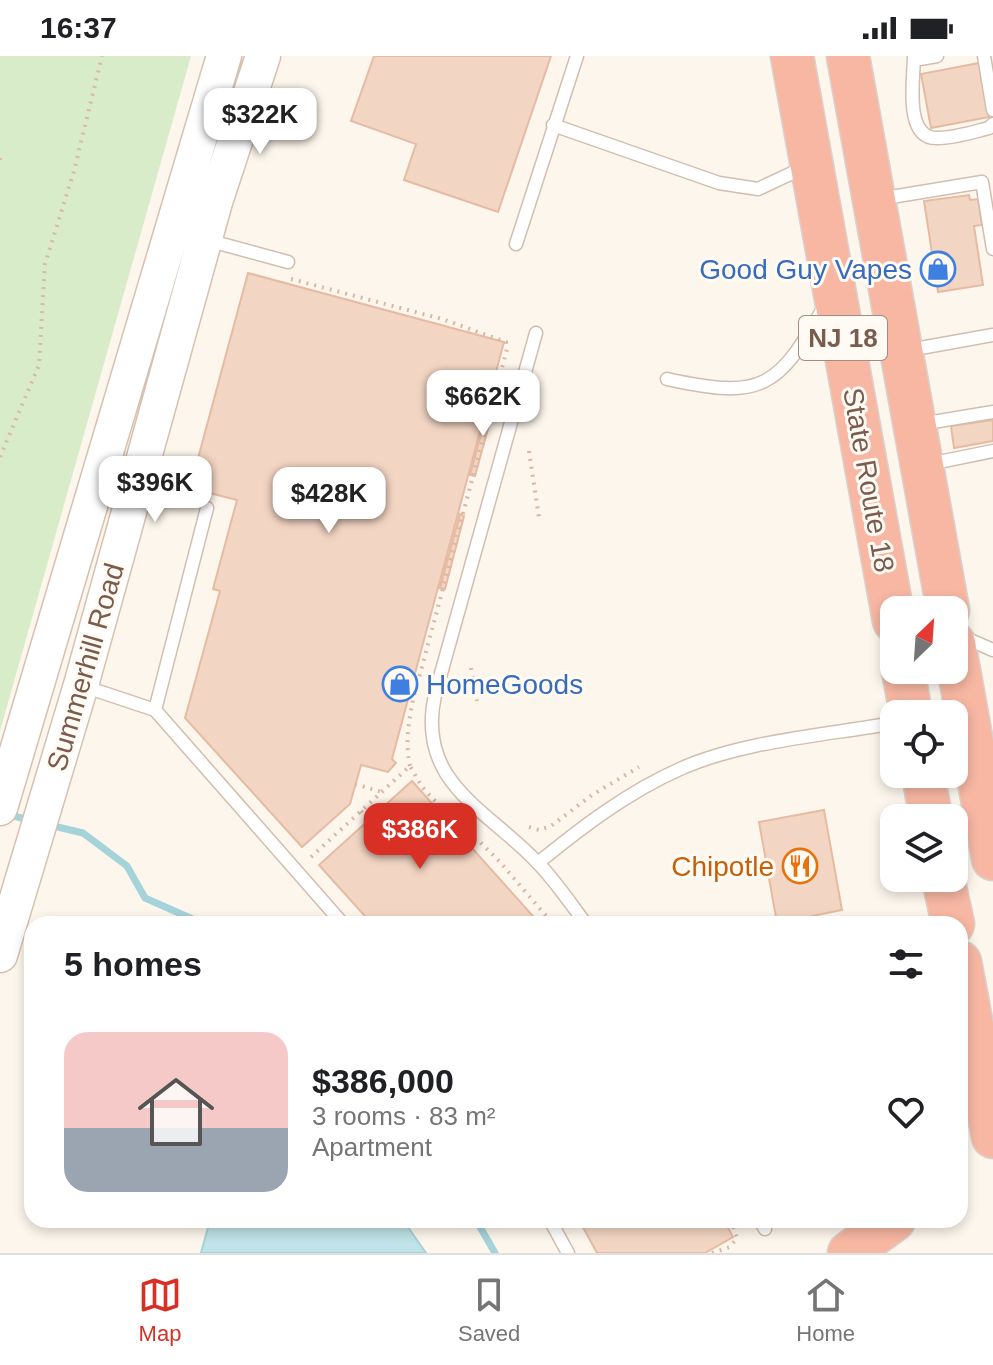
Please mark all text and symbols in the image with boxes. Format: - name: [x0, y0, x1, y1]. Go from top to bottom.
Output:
- text: 16:37: [40, 11, 117, 44]
- pin: $322K: [204, 88, 316, 156]
- text: $322K: [222, 99, 298, 129]
- shop icon: Good Guy Vapes: [919, 250, 957, 288]
- place label: Good Guy Vapes: [699, 254, 912, 285]
- road number: NJ 18: [799, 316, 887, 360]
- pin: $662K: [427, 370, 539, 438]
- text: $662K: [445, 381, 521, 411]
- street label: State Route 18: [837, 385, 900, 575]
- pin: $396K: [99, 456, 211, 524]
- text: $396K: [117, 467, 193, 497]
- pin: $428K: [273, 467, 385, 535]
- text: $428K: [291, 478, 367, 508]
- street label: Summerhill Road: [41, 560, 130, 775]
- north arrow: [880, 596, 968, 684]
- map controls: [880, 596, 968, 892]
- shop icon: HomeGoods: [381, 665, 419, 703]
- place label: HomeGoods: [426, 669, 583, 700]
- button: locate: [880, 700, 968, 788]
- pin: $386K: [364, 803, 476, 871]
- button: layers: [880, 804, 968, 892]
- text: $386K: [382, 814, 458, 844]
- restaurant icon: Chipotle: [781, 847, 819, 885]
- place label: Chipotle: [671, 851, 774, 882]
- icon: filters: [884, 942, 928, 986]
- text: 5 homes: [64, 945, 202, 983]
- text: $386,000: [312, 1062, 454, 1100]
- icon: home: [128, 1064, 224, 1160]
- icon: heart: [884, 1090, 928, 1134]
- text: 3 rooms · 83 m²: [312, 1101, 496, 1131]
- text: Apartment: [312, 1132, 432, 1162]
- tab: Map: [138, 1273, 182, 1347]
- tab: Saved: [458, 1273, 520, 1347]
- tab: Home: [796, 1273, 855, 1347]

